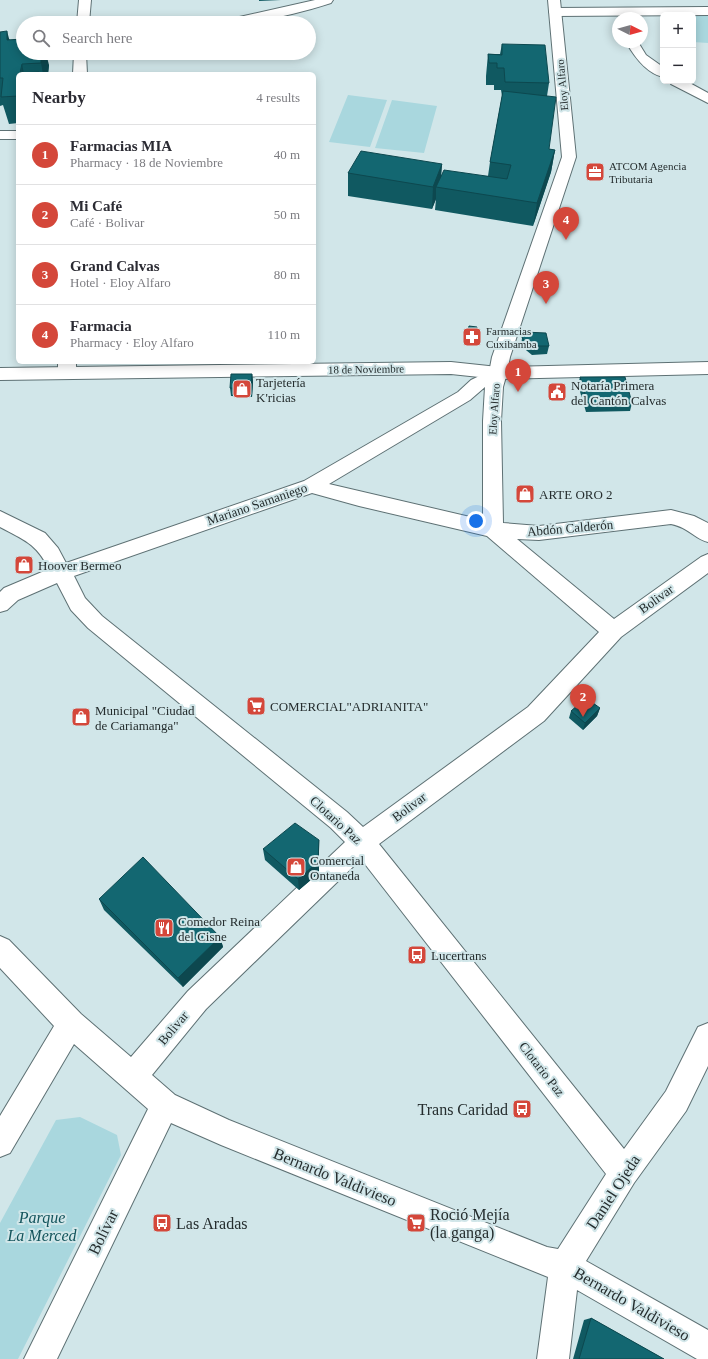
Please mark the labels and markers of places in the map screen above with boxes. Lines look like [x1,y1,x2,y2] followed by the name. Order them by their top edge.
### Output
[609,160,686,185] place label: ATCOM Agencia Tributaria
[584,161,606,183] office icon: ATCOM Agencia Tributaria
[553,207,579,240] pin: 4
[533,271,559,304] pin: 3
[486,325,537,350] place label: Farmacias Cuxibamba
[461,326,483,348] pharmacy icon: Farmacias Cuxibamba
[505,359,531,392] pin: 1
[256,375,306,405] place label: Tarjetería K'ricias
[231,378,253,400] shop icon: Tarjetería K'ricias
[571,378,666,408] place label: Notaría Primera del Cantón Calvas
[546,381,568,403] public building icon: Notaría Primera del Cantón Calvas
[514,483,536,505] shop icon: ARTE ORO 2
[539,487,613,502] place label: ARTE ORO 2
[13,554,35,576] shop icon: Hoover Bermeo
[38,558,121,573] place label: Hoover Bermeo
[570,684,596,717] pin: 2
[245,695,267,717] supermarket icon: COMERCIAL"ADRIANITA"
[270,699,428,714] place label: COMERCIAL"ADRIANITA"
[95,703,195,733] place label: Municipal "Ciudad de Cariamanga"
[70,706,92,728] shop icon: Municipal "Ciudad de Cariamanga"
[310,853,365,883] place label: Comercial Ontaneda
[285,856,307,878] shop icon: Comercial Ontaneda
[178,914,260,944] place label: Comedor Reina del Cisne
[153,917,175,939] restaurant icon: Comedor Reina del Cisne
[406,944,428,966] bus stop icon: Lucertrans
[431,948,487,963] place label: Lucertrans
[511,1098,533,1120] bus stop icon: Trans Caridad
[417,1101,508,1118] place label: Trans Caridad
[430,1206,510,1242] place label: Roció Mejía (la ganga)
[151,1212,173,1234] bus stop icon: Las Aradas
[405,1212,427,1234] supermarket icon: Roció Mejía (la ganga)
[176,1215,248,1232] place label: Las Aradas

